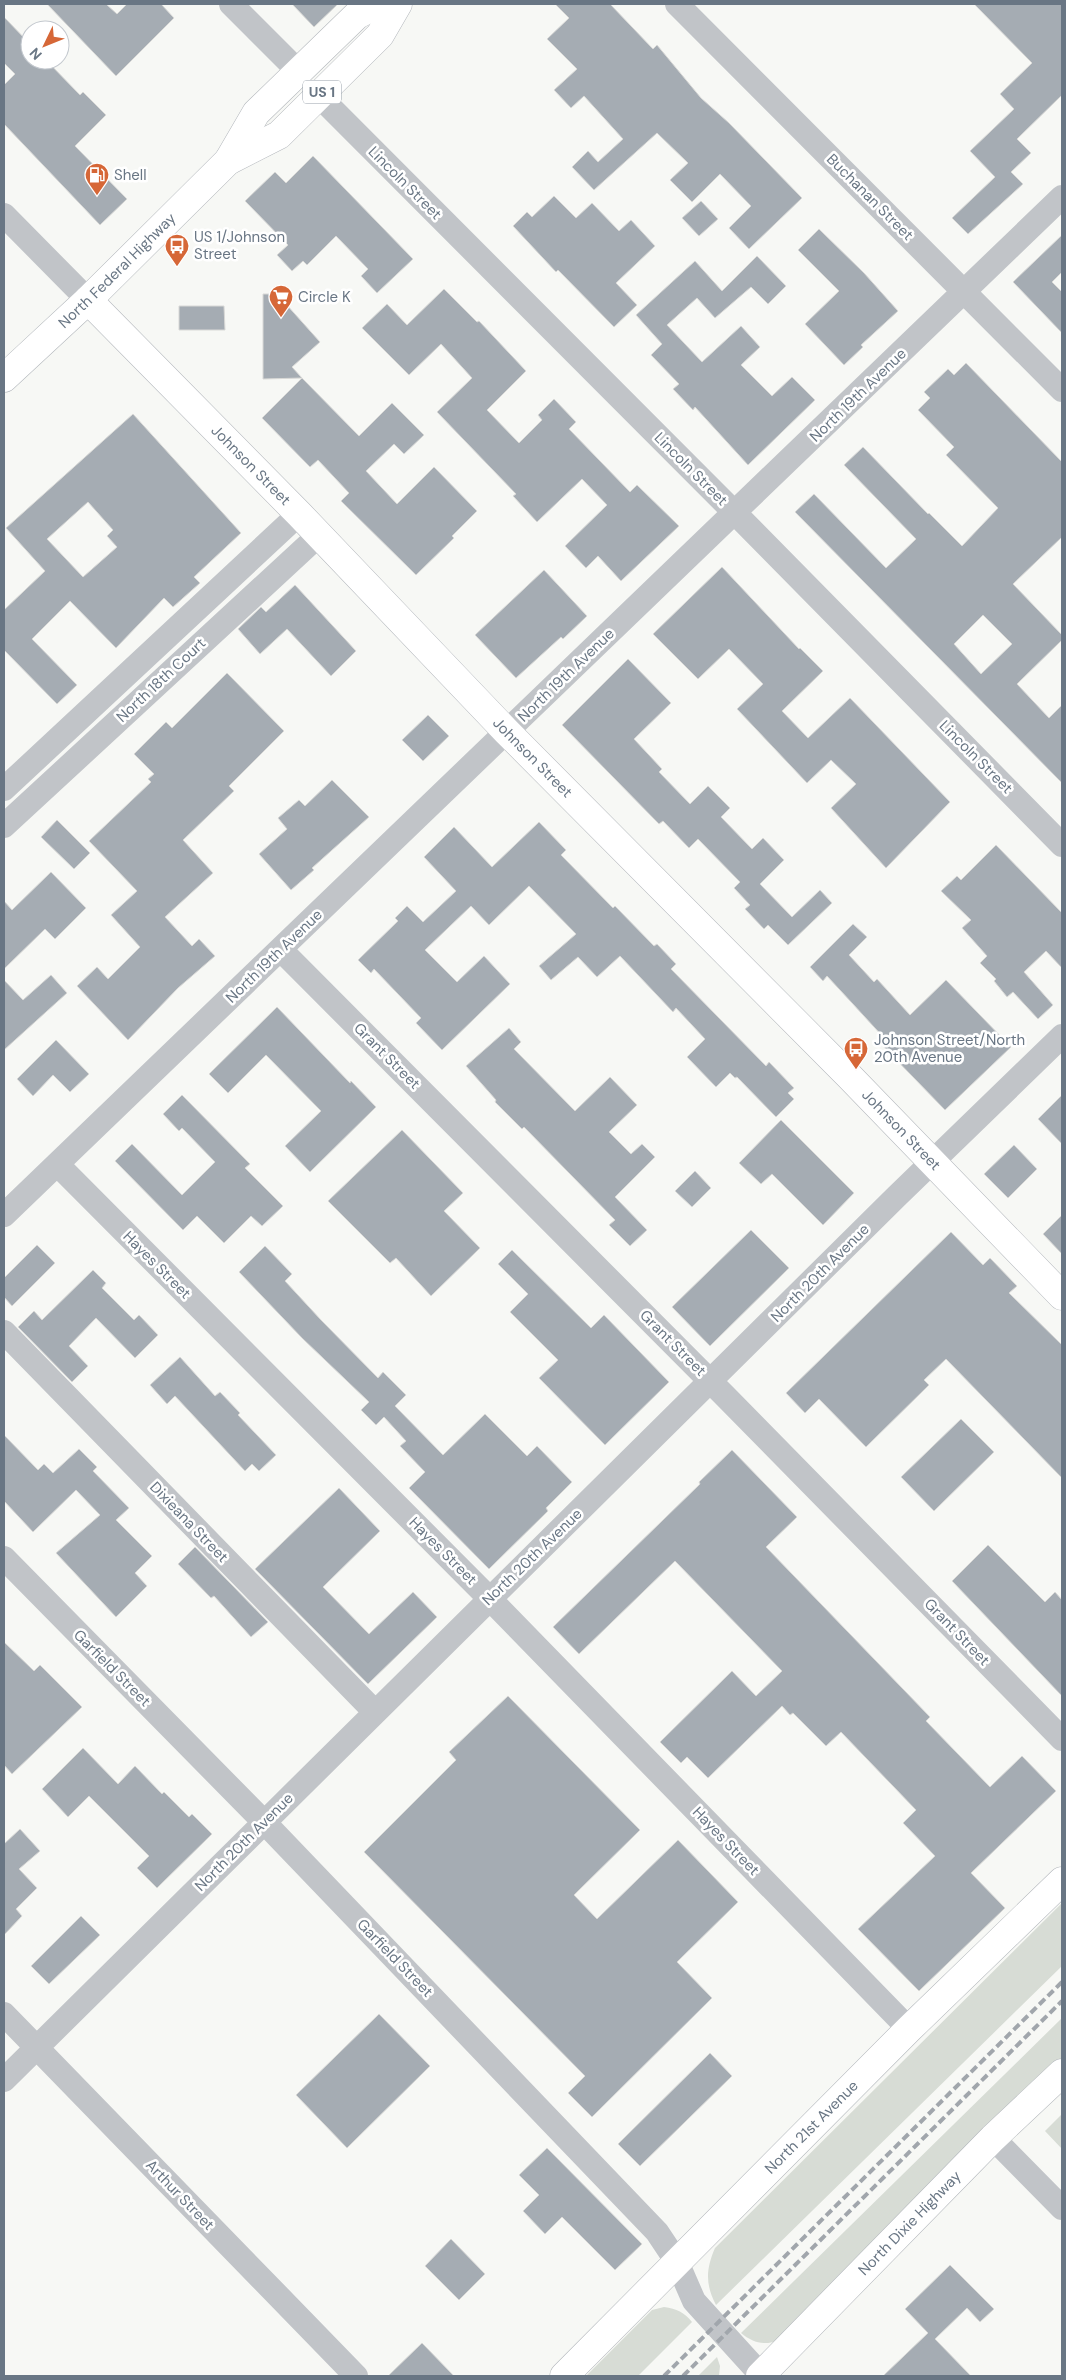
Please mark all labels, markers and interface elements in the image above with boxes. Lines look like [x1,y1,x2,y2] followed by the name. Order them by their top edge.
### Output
[20,20,70,70] north arrow
[25,44,46,64] text: N
[303,80,341,104] road number: US 1
[364,142,446,224] street label: Lincoln Street
[822,149,918,245] street label: Buchanan Street
[84,162,110,196] fuel station icon: Shell
[114,165,147,185] place label: Shell
[54,208,181,333] street label: North Federal Highway
[194,227,285,264] place label: US 1/Johnson Street
[164,233,190,267] bus stop icon: US 1/Johnson Street
[268,284,294,318] supermarket icon: Circle K
[298,287,351,307] place label: Circle K
[805,344,911,446] street label: North 19th Avenue
[207,421,295,510] street label: Johnson Street
[650,428,732,510] street label: Lincoln Street
[513,624,619,726] street label: North 19th Avenue
[112,633,210,727] street label: North 18th Court
[488,713,577,802] street label: Johnson Street
[935,716,1017,798] street label: Lincoln Street
[221,905,327,1007] street label: North 19th Avenue
[349,1018,425,1094] street label: Grant Street
[874,1030,1025,1067] place label: Johnson Street/North 20th Avenue
[843,1036,869,1070] bus stop icon: Johnson Street/North 20th Avenue
[857,1085,945,1175] street label: Johnson Street
[766,1219,874,1327] street label: North 20th Avenue
[119,1227,195,1303] street label: Hayes Street
[635,1305,711,1381] street label: Grant Street
[145,1477,233,1567] street label: Dixieana Street
[478,1504,586,1610] street label: North 20th Avenue
[405,1513,481,1589] street label: Hayes Street
[920,1594,994,1670] street label: Grant Street
[69,1625,155,1711] street label: Garfield Street
[190,1788,298,1896] street label: North 20th Avenue
[688,1802,764,1880] street label: Hayes Street
[353,1915,437,2001] street label: Garfield Street
[760,2076,863,2178] street label: North 21st Avenue
[141,2155,219,2235] street label: Arthur Street
[854,2166,966,2280] street label: North Dixie Highway

